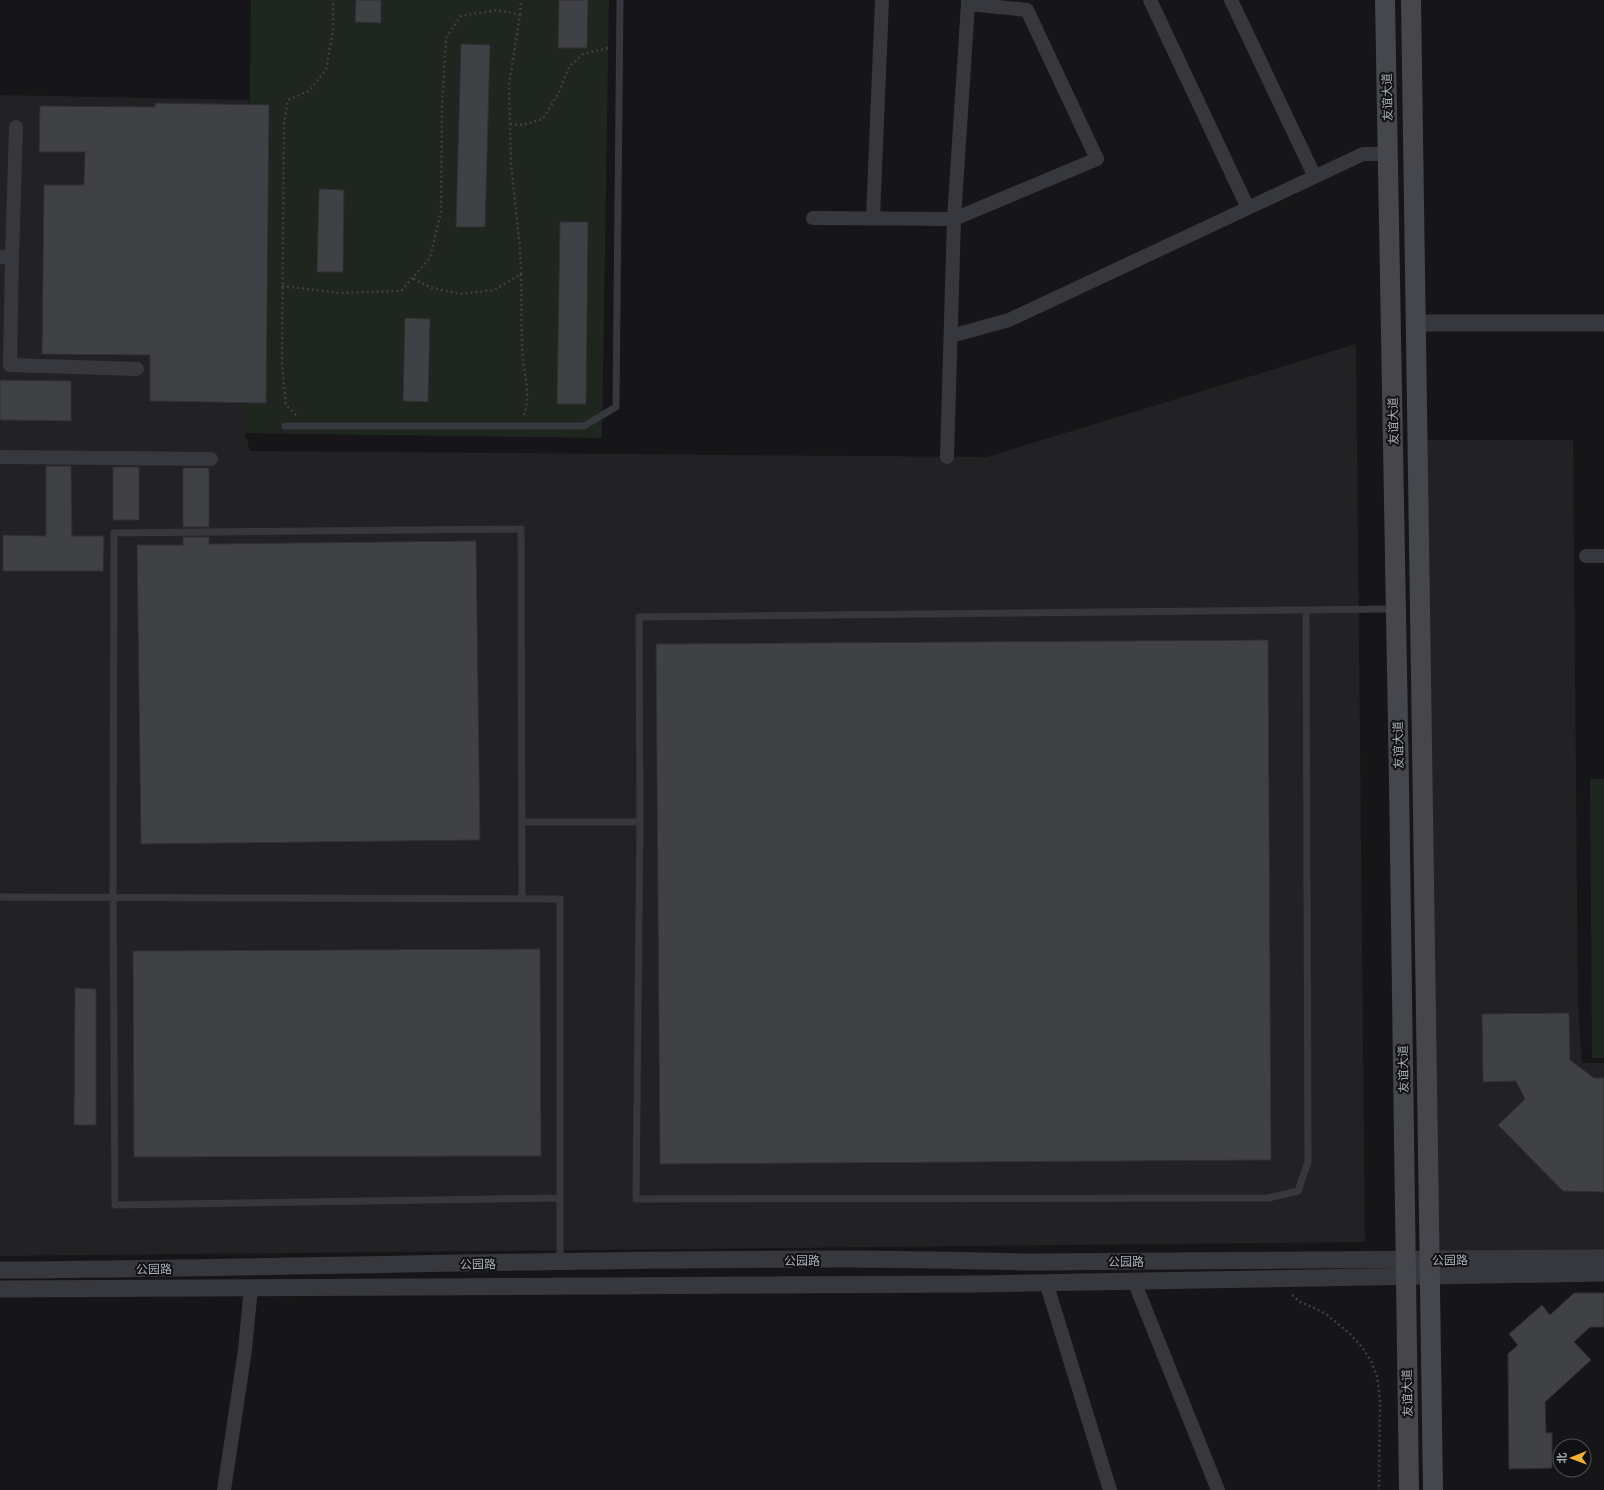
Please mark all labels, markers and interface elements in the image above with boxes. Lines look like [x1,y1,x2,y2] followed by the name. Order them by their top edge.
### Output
[1379,73,1395,121] street label: 友谊大道
[1385,397,1401,445] street label: 友谊大道
[1390,721,1406,769] street label: 友谊大道
[1395,1045,1411,1093] street label: 友谊大道
[1432,1252,1468,1268] street label: 公园路
[784,1253,820,1268] street label: 公园路
[1108,1254,1144,1269] street label: 公园路
[460,1256,496,1272] street label: 公园路
[136,1261,172,1277] street label: 公园路
[1399,1369,1415,1417] street label: 友谊大道
[1552,1438,1592,1478] north arrow
[1555,1453,1569,1464] text: 北

